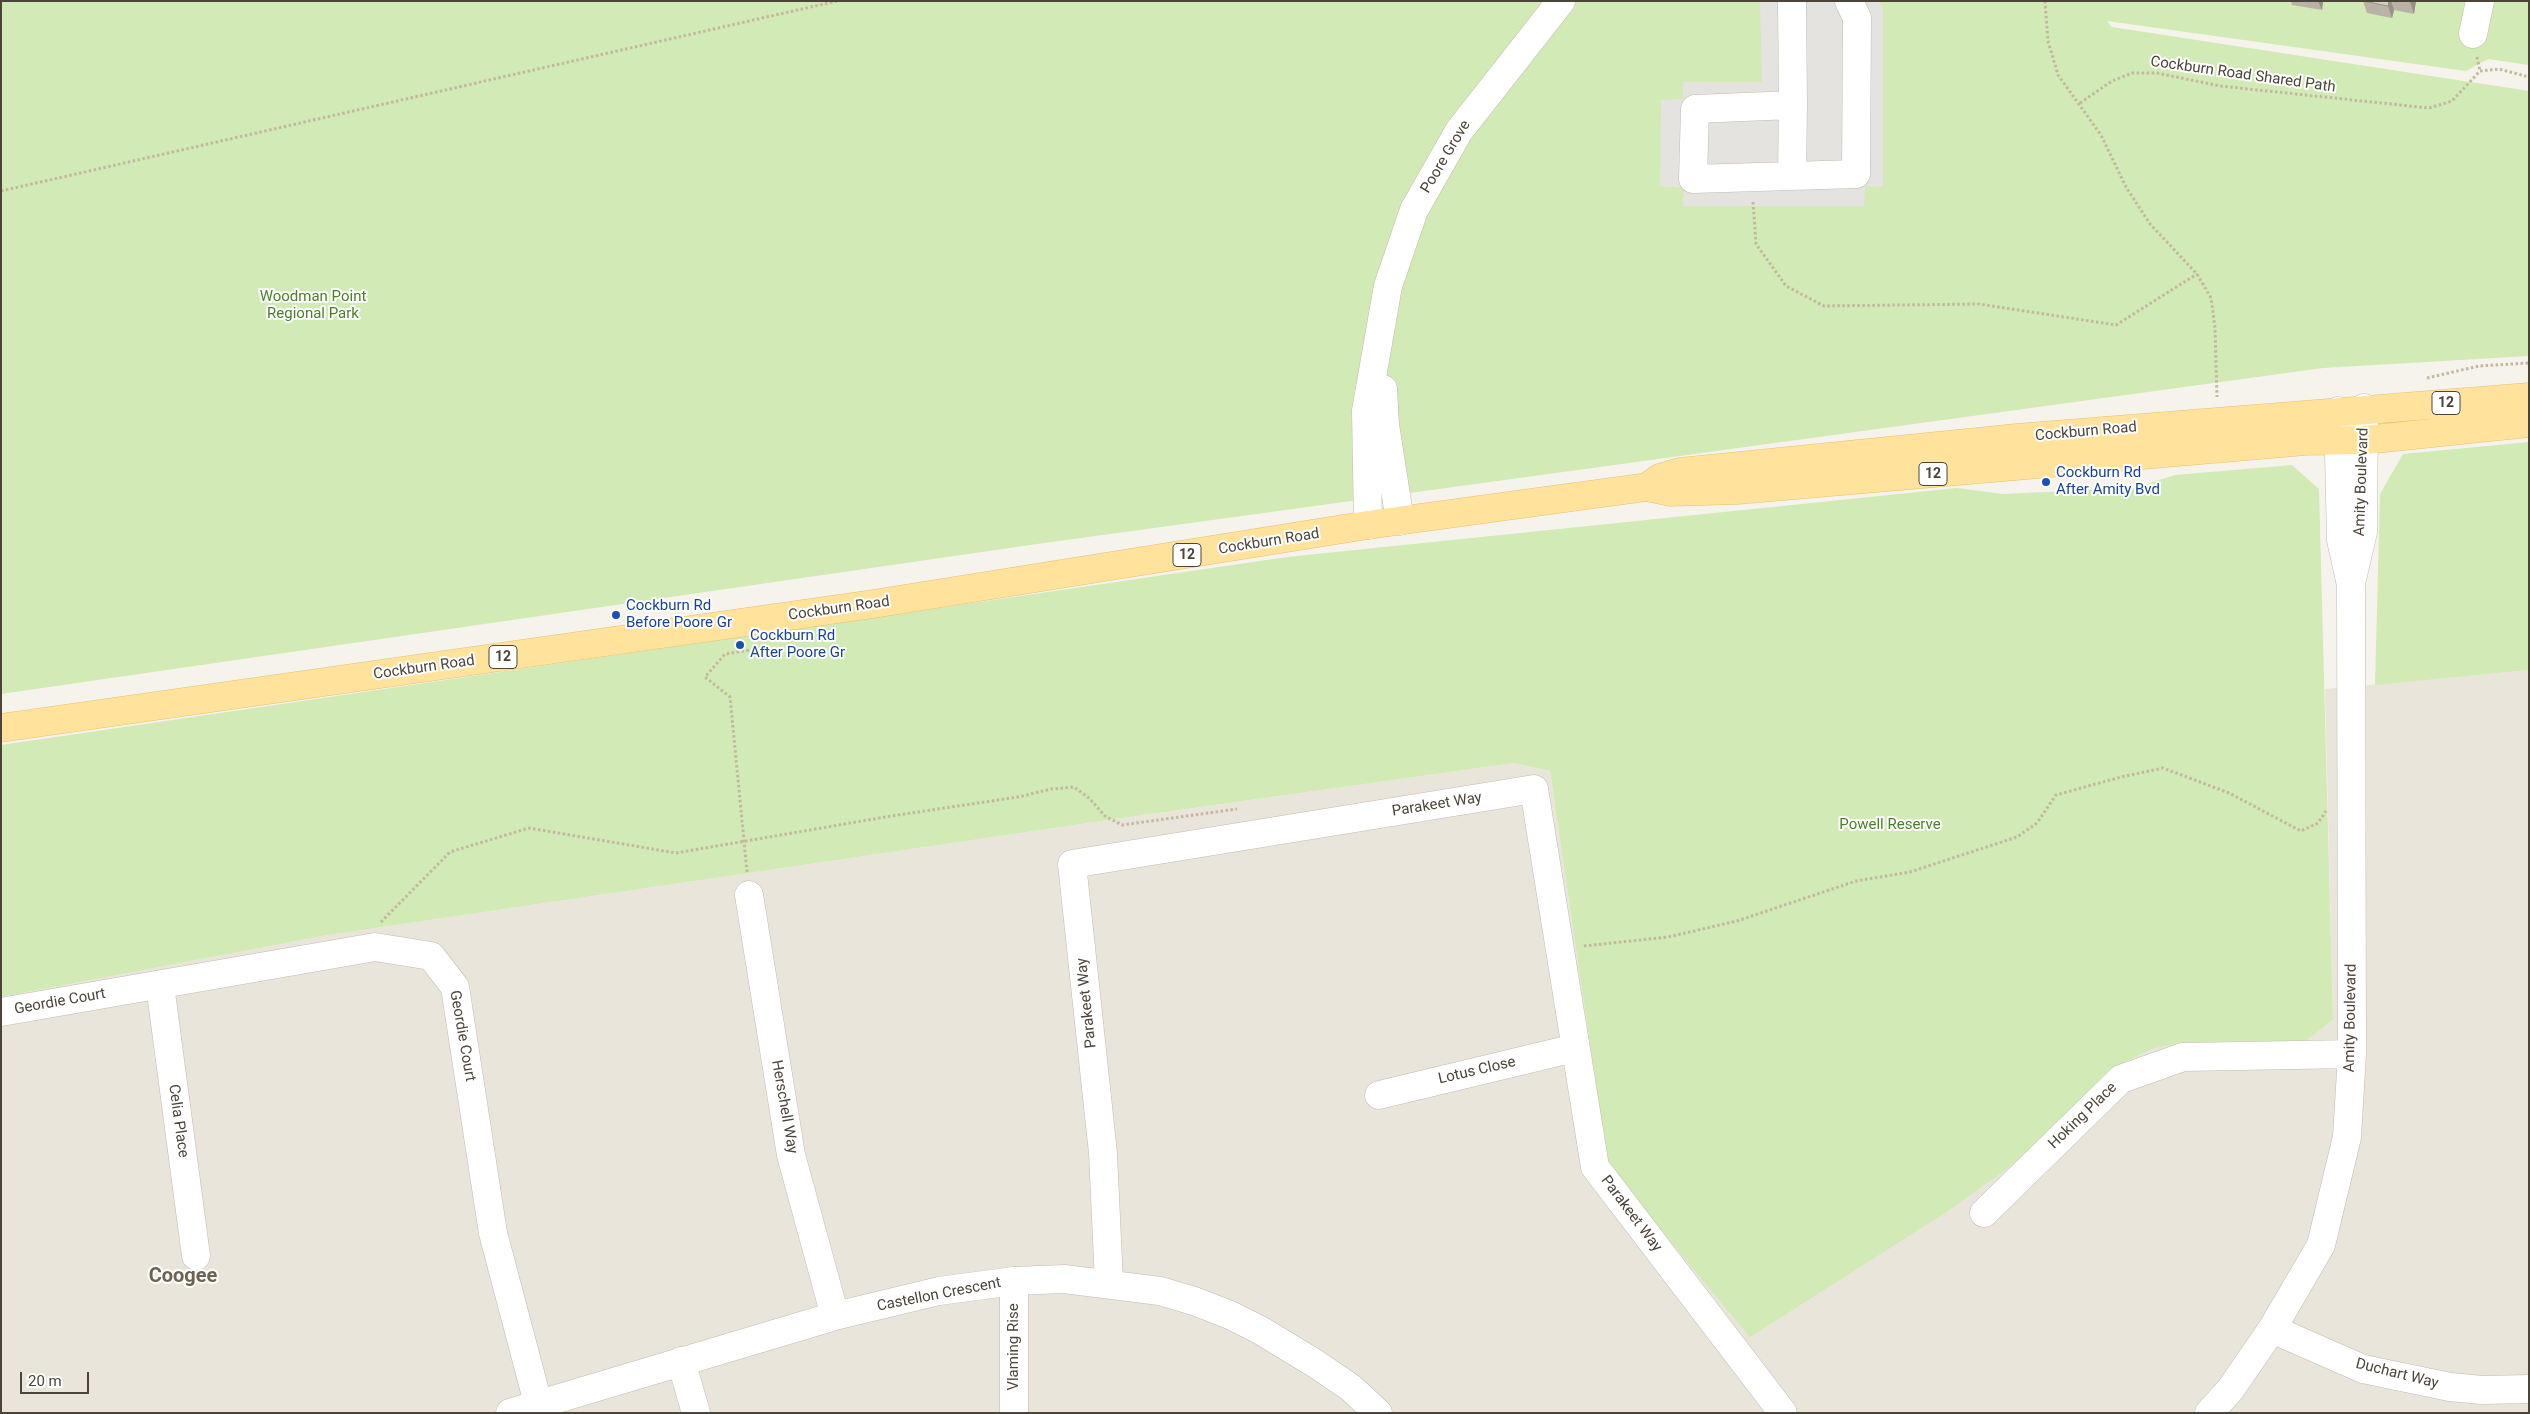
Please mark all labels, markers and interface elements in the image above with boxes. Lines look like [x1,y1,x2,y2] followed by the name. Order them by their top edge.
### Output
[2149,53,2337,97] street label: Cockburn Road Shared Path
[1417,117,1475,197] street label: Poore Grove
[260,288,366,323] park label: Woodman Point Regional Park
[2432,392,2460,414] road number: 12
[2034,419,2138,445] street label: Cockburn Road
[2351,427,2373,537] street label: Amity Boulevard
[1919,462,1947,486] road number: 12
[2056,464,2160,499] place label: Cockburn Rd After Amity Bvd
[2040,476,2052,488] marker: Cockburn Rd After Amity Bvd
[1217,525,1321,559] street label: Cockburn Road
[1173,544,1201,566] road number: 12
[787,593,891,625] street label: Cockburn Road
[626,597,732,632] place label: Cockburn Rd Before Poore Gr
[610,609,622,621] marker: Cockburn Rd Before Poore Gr
[750,627,845,662] place label: Cockburn Rd After Poore Gr
[734,639,746,651] marker: Cockburn Rd After Poore Gr
[489,646,517,669] road number: 12
[372,652,476,684] street label: Cockburn Road
[1391,789,1483,821] street label: Parakeet Way
[1839,816,1941,834] park label: Powell Reserve
[1073,957,1101,1049] street label: Parakeet Way
[2341,963,2361,1073] street label: Amity Boulevard
[13,985,107,1019] street label: Geordie Court
[445,989,479,1083] street label: Geordie Court
[1437,1053,1517,1089] street label: Lotus Close
[767,1059,801,1155] street label: Herschell Way
[2045,1079,2121,1153] street label: Hoking Place
[164,1083,192,1159] street label: Celia Place
[1597,1172,1665,1256] street label: Parakeet Way
[149,1265,217,1289] district label: Coogee
[876,1274,1002,1316] street label: Castellon Crescent
[1005,1303,1023,1391] street label: Vlaming Rise
[2354,1355,2440,1393] street label: Duchart Way
[22,1362,91,1394] scale bar
[28,1372,62,1390] text: 20 m

